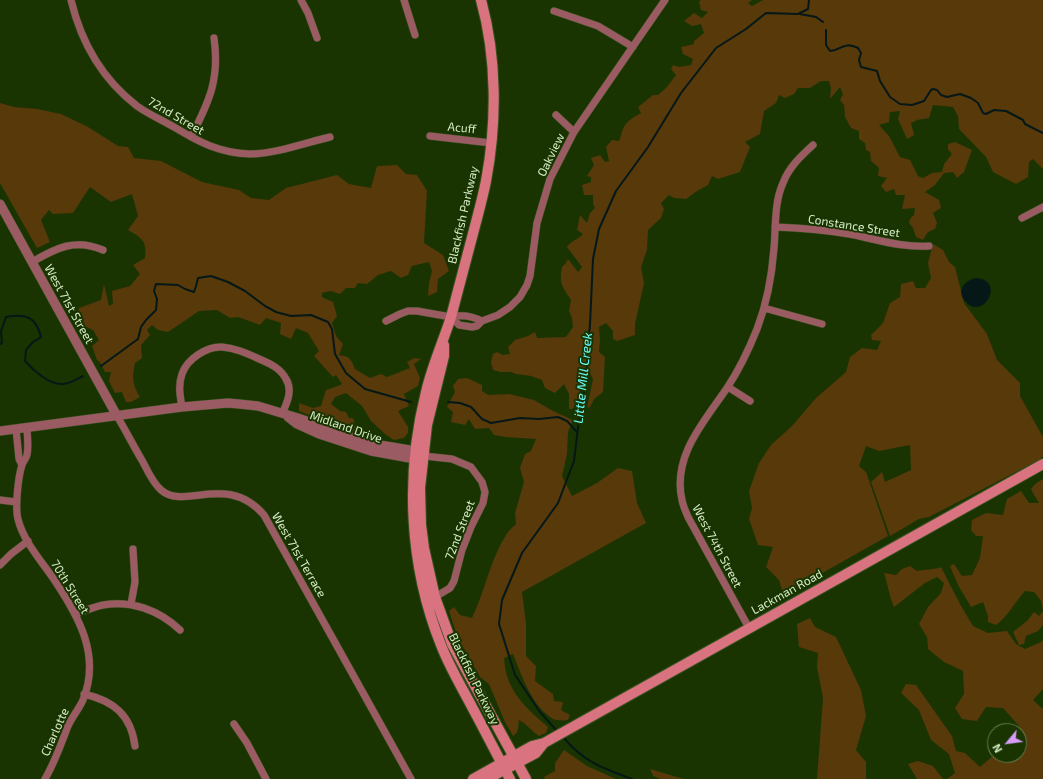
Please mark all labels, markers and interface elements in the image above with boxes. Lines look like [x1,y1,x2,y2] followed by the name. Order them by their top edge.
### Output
[145,94,207,138] street label: 72nd Street
[447,119,477,137] street label: Acuff
[534,131,568,179] street label: Oakview
[445,165,481,265] street label: Blackfish Parkway
[807,212,901,240] street label: Constance Street
[41,262,97,346] street label: West 71st Street
[570,332,596,424] water label: Little Mill Creek
[308,408,384,446] street label: Midland Drive
[442,498,478,562] street label: 72nd Street
[689,502,745,590] street label: West 74th Street
[269,510,329,600] street label: West 71st Terrace
[48,557,92,617] street label: 70th Street
[749,567,825,617] street label: Lackman Road
[446,631,502,727] street label: Blackfish Parkway
[38,706,72,758] street label: Charlotte
[987,723,1027,763] north arrow
[989,742,1005,755] text: N

